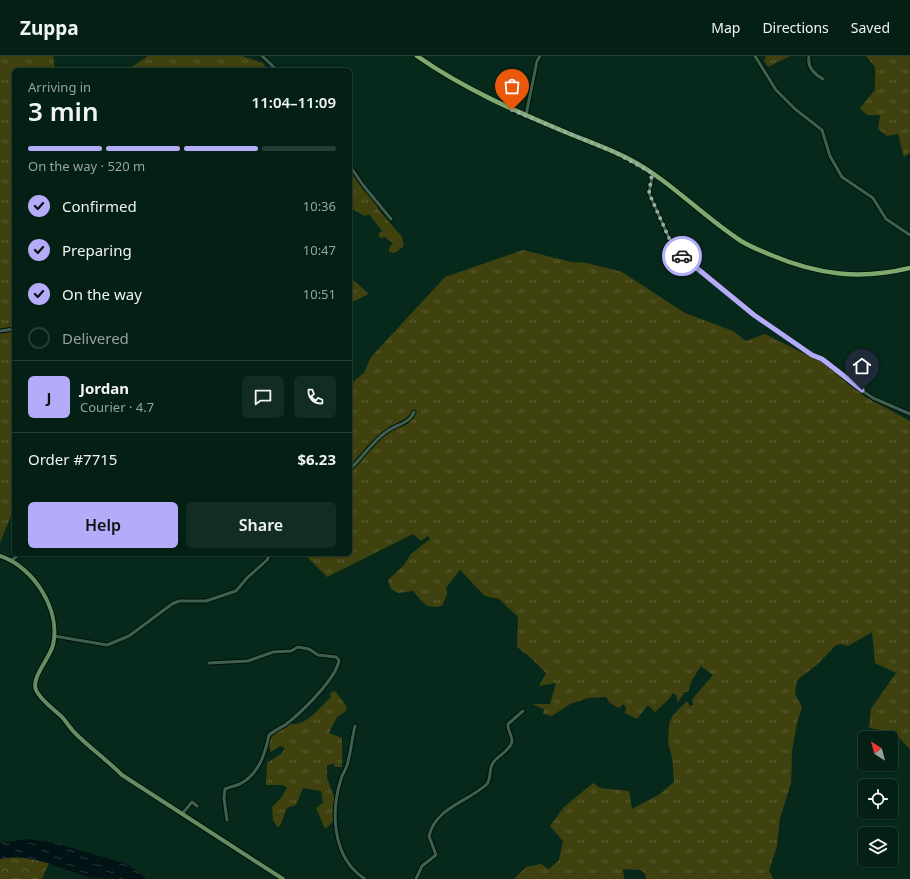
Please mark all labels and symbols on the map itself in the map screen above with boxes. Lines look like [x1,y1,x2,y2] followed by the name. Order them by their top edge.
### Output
[495,69,529,110] pin
[662,236,702,276] courier
[845,349,879,390] pin
[858,731,898,771] north arrow

